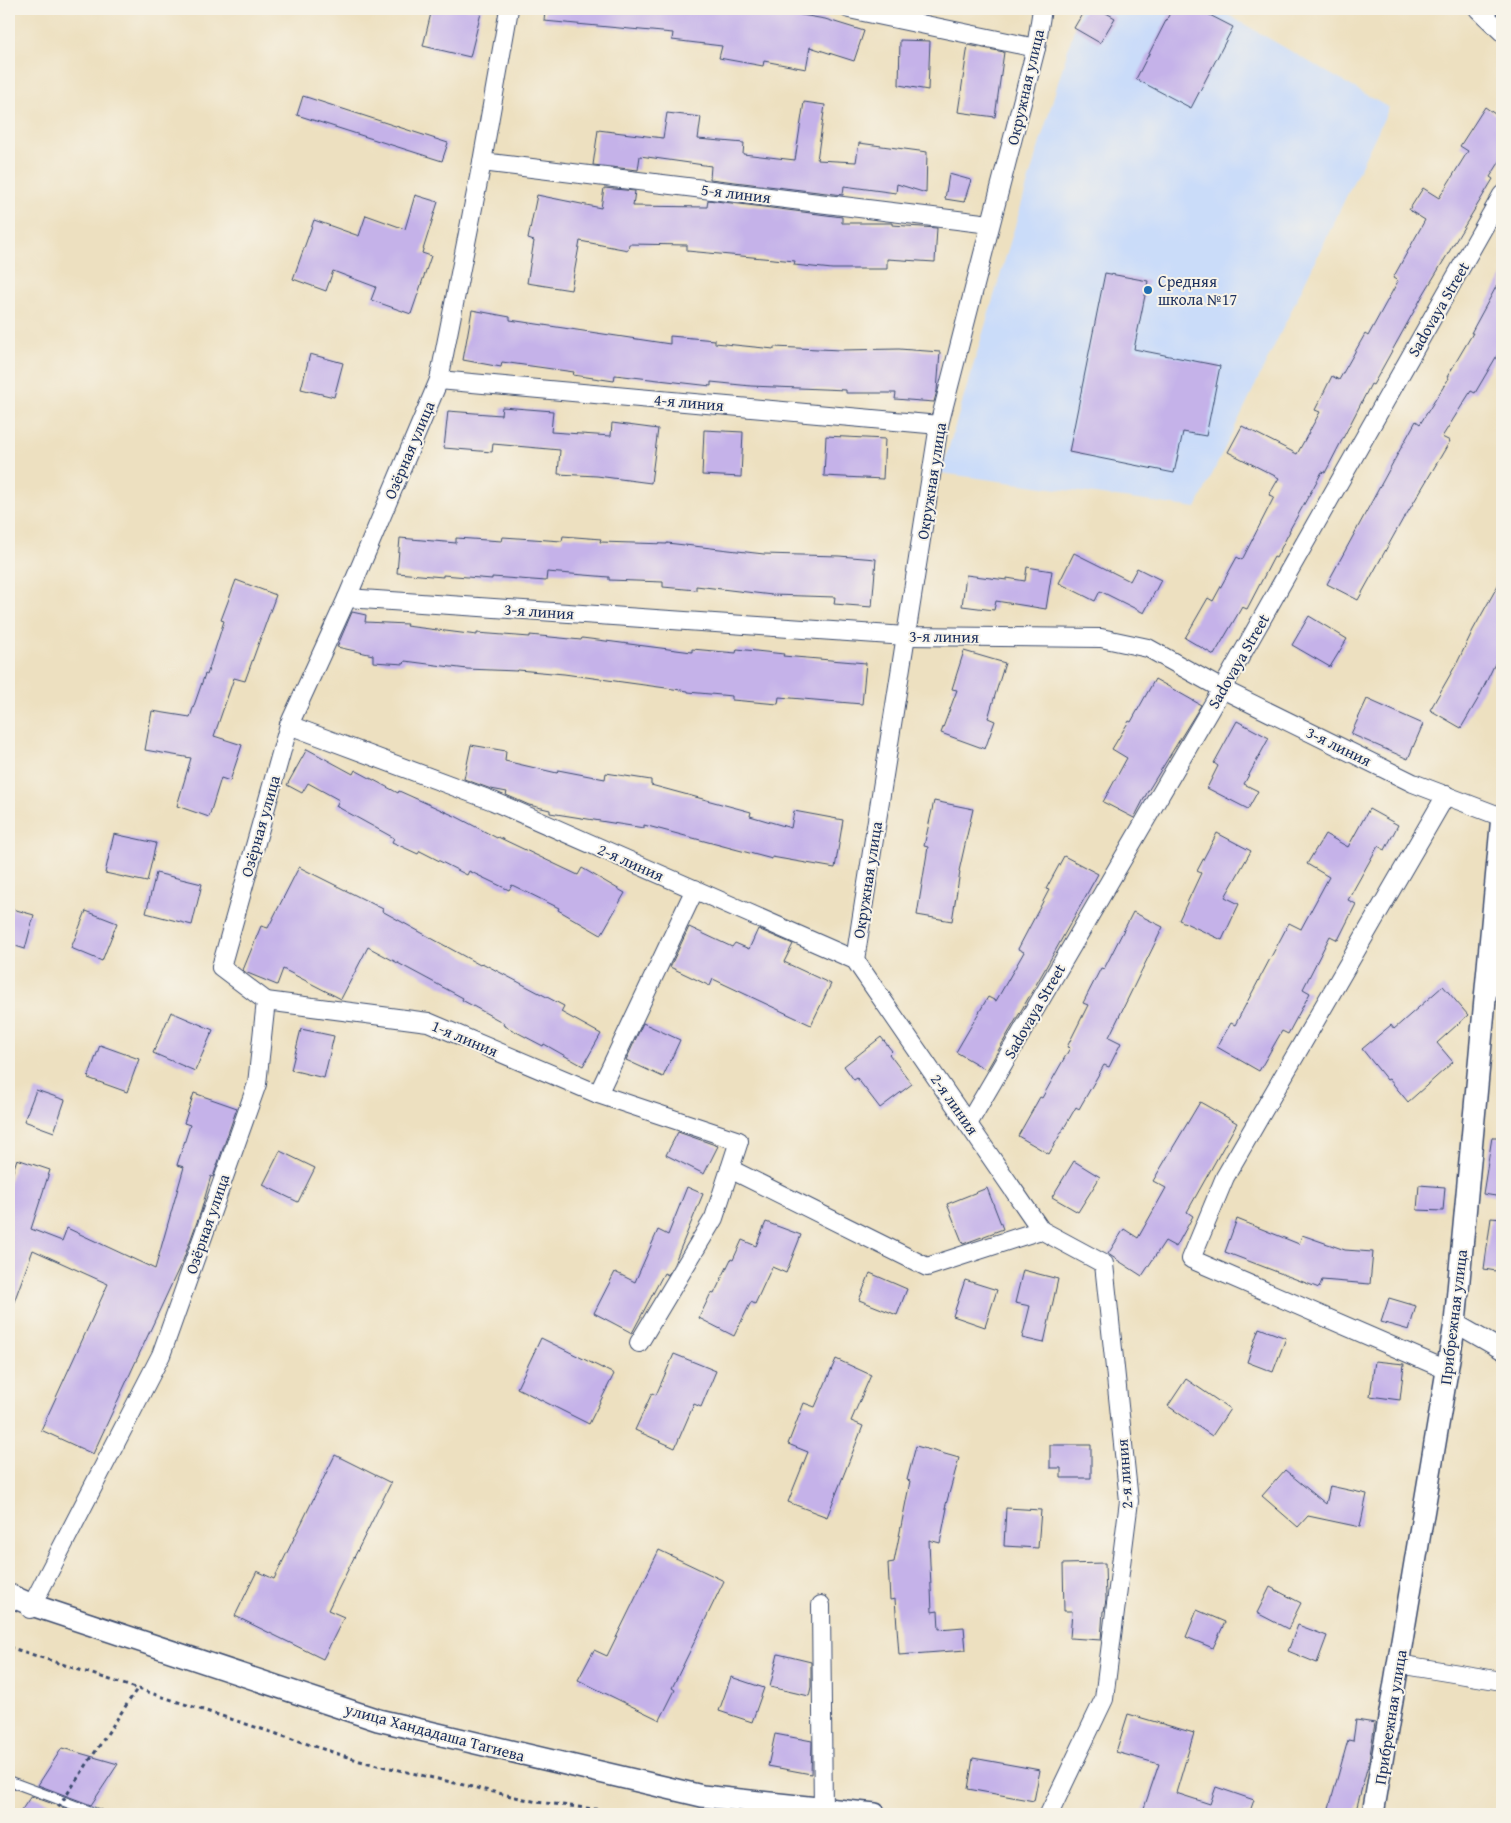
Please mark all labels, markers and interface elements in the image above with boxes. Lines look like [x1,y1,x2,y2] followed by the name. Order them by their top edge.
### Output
[1000,26,1050,147] street label: Окружная улица
[700,177,772,209] street label: 5-я линия
[1401,257,1475,361] street label: Sadovaya Street
[1158,269,1237,311] place label: Средняя школа №17
[1142,284,1154,296] marker: Средняя школа №17
[653,387,725,417] street label: 4-я линия
[378,397,441,503] street label: Озёрная улица
[910,420,952,541] street label: Окружная улица
[503,597,575,625] street label: 3-я линия
[1201,609,1275,713] street label: Sadovaya Street
[909,623,979,649] street label: 3-я линия
[1302,720,1376,772] street label: 3-я линия
[234,772,286,880] street label: Озёрная улица
[846,819,888,940] street label: Окружная улица
[594,837,668,887] street label: 2-я линия
[997,959,1071,1063] street label: Sadovaya Street
[428,1013,502,1063] street label: 1-я линия
[925,1068,985,1140] street label: 2-я линия
[179,1170,235,1277] street label: Озёрная улица
[1433,1248,1473,1386] street label: Прибрежная улица
[1110,1438,1138,1510] street label: 2-я линия
[1367,1647,1413,1786] street label: Прибрежная улица
[341,1696,528,1768] street label: улица Хандадаша Тагиева

